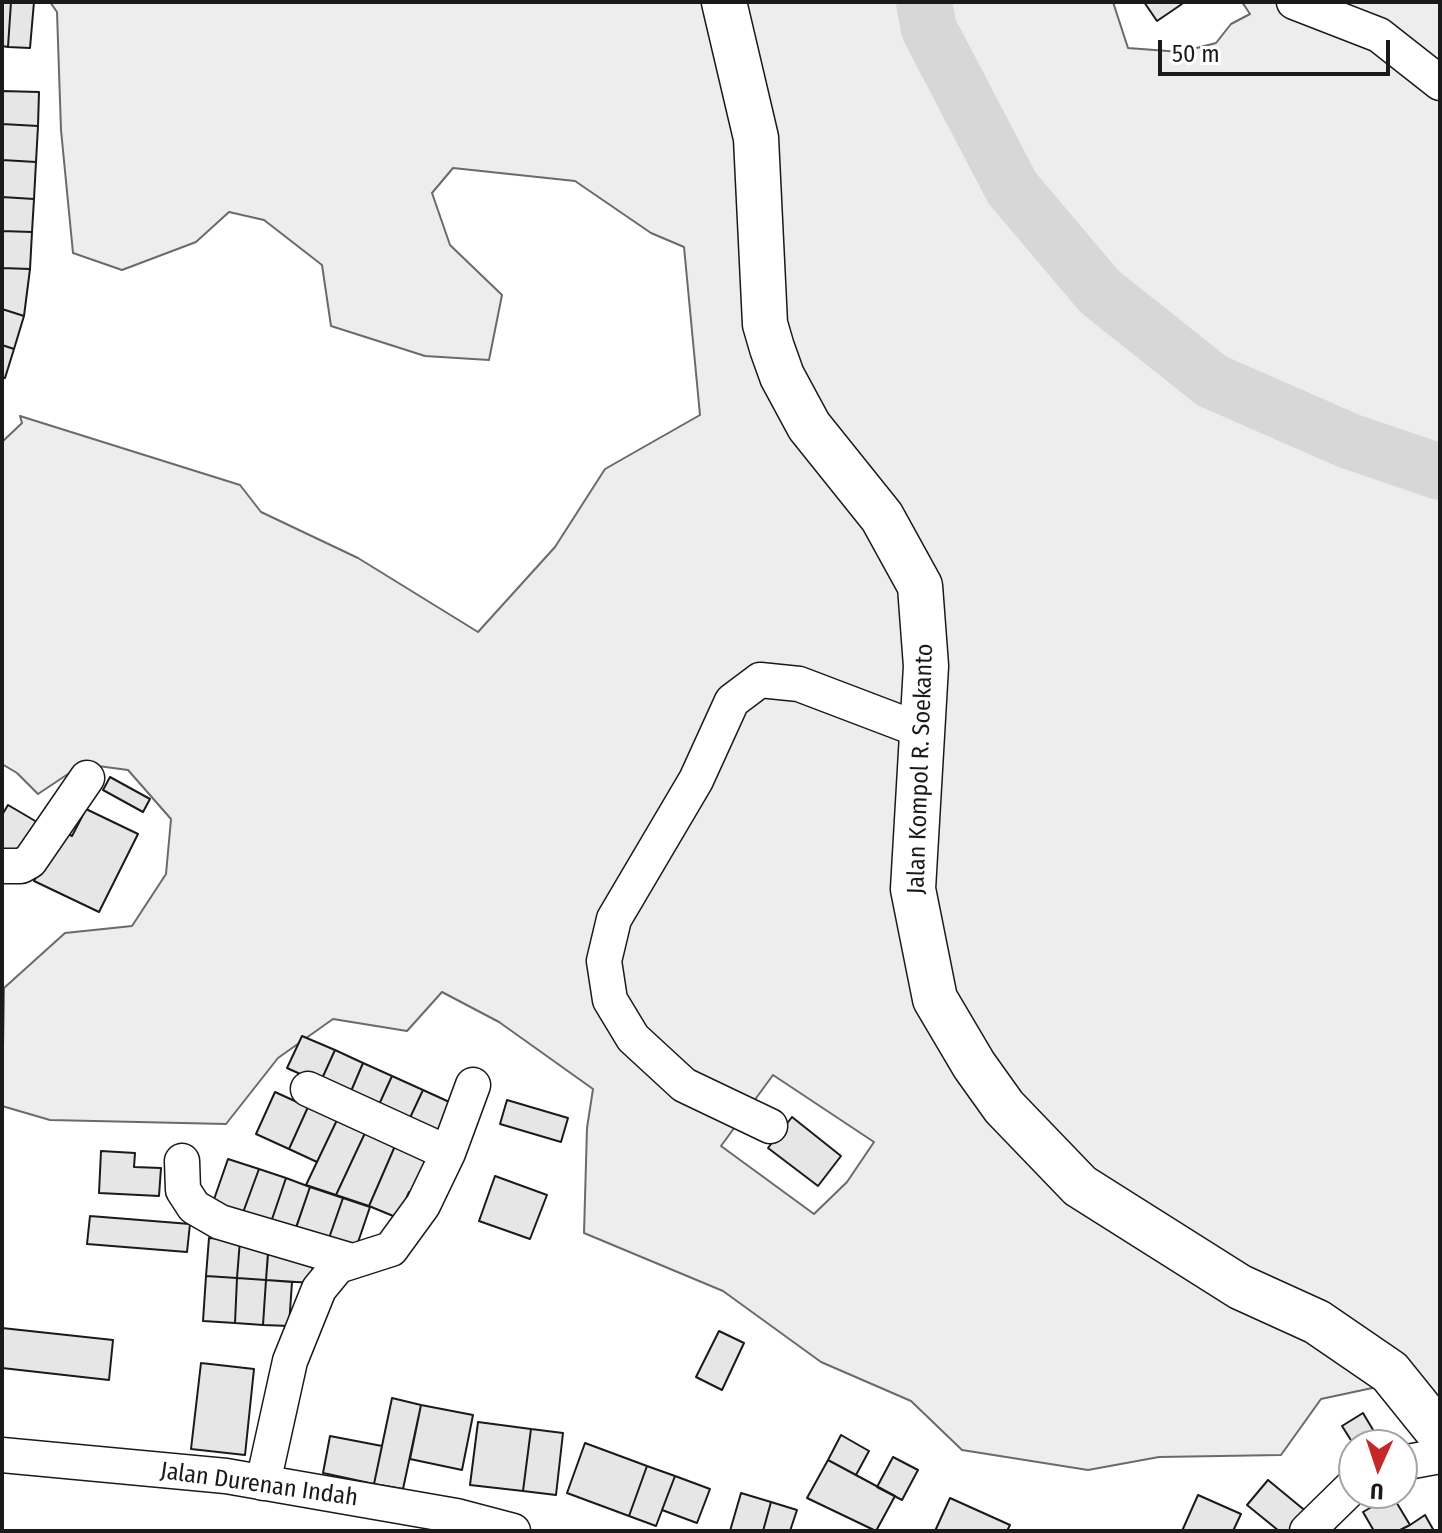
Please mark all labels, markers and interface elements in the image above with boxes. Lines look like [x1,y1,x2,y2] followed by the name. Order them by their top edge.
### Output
[1162,24,1394,74] scale bar
[1172,40,1220,68] text: 50 m
[902,643,940,895] street label: Jalan Kompol R. Soekanto
[1338,1429,1418,1509] north arrow
[158,1457,360,1513] street label: Jalan Durenan Indah
[1370,1478,1384,1505] text: U

